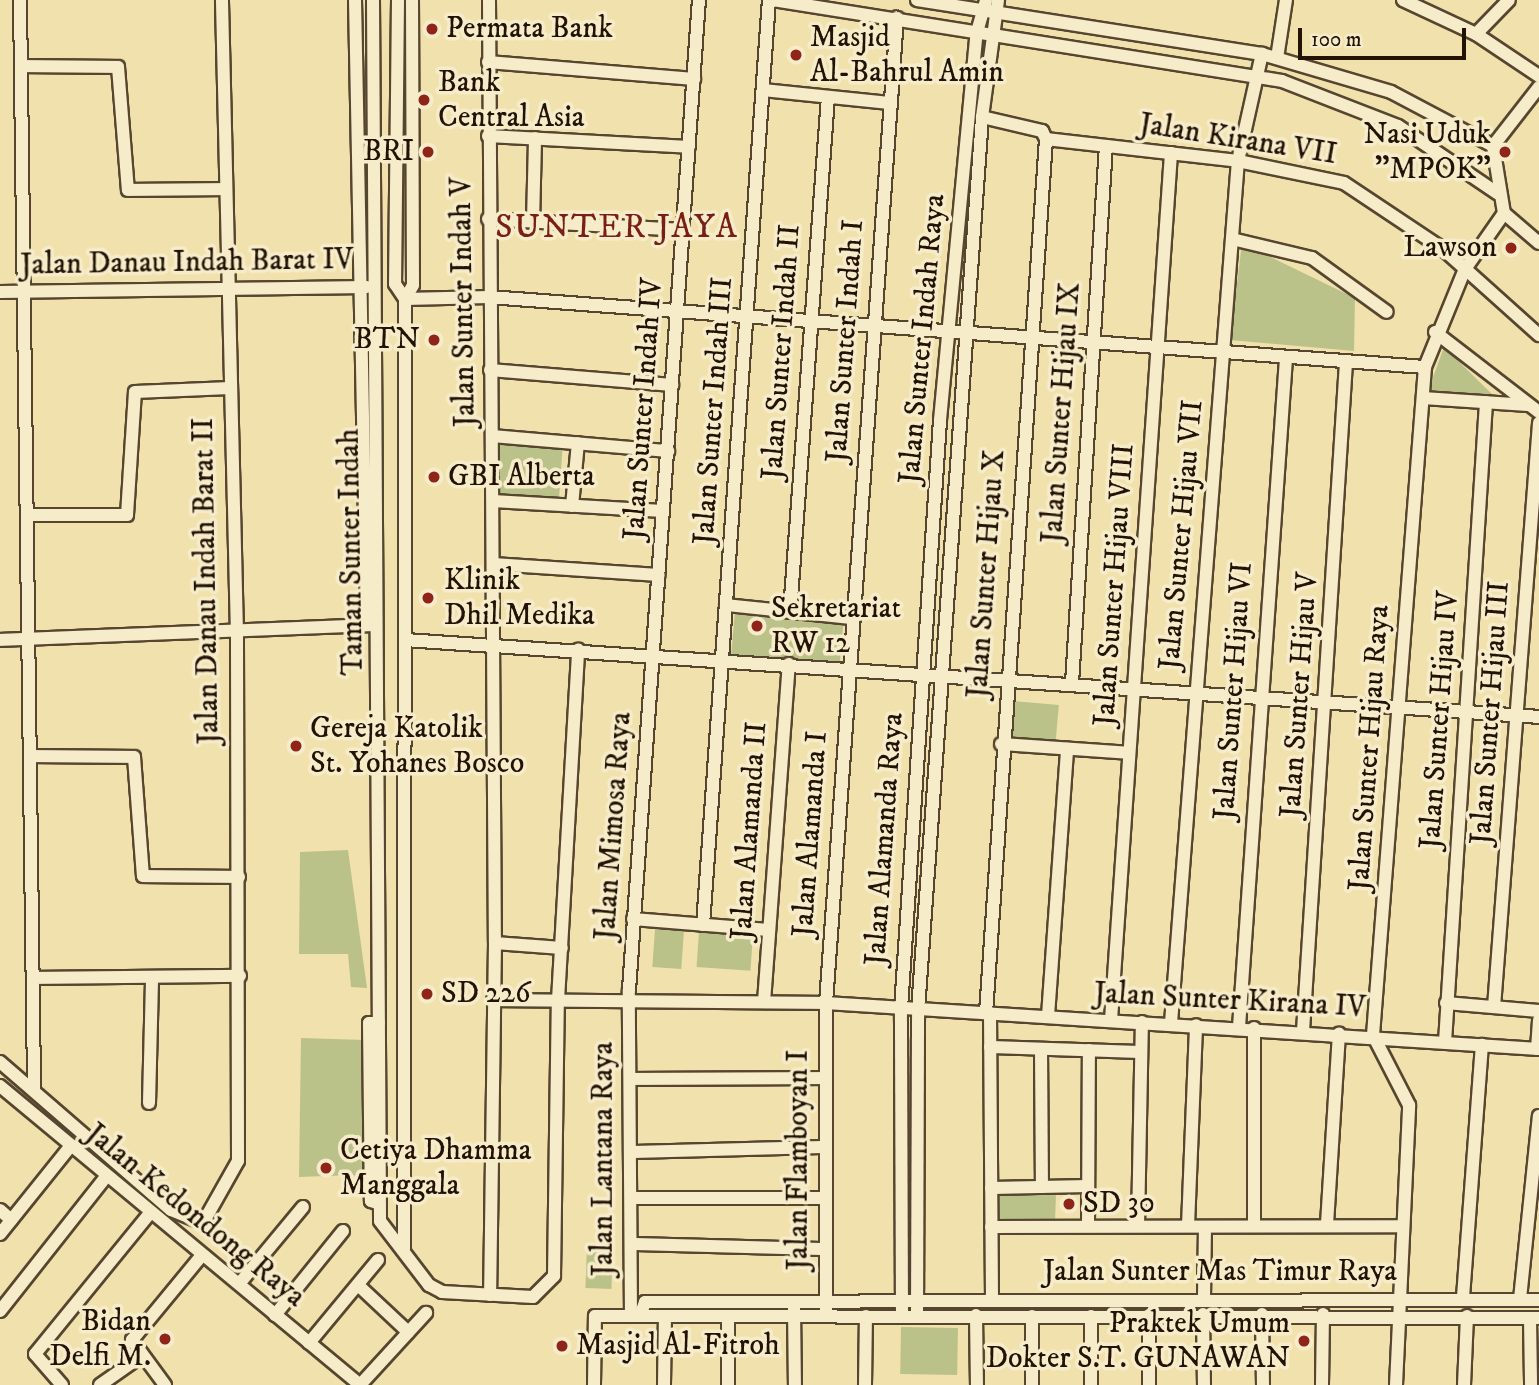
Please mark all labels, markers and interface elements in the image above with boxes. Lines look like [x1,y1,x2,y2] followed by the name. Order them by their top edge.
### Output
[446,11,613,47] place label: Permata Bank
[1301,14,1469,58] scale bar
[810,20,1004,90] place label: Masjid Al-Bahrul Amin
[424,21,440,37] marker: Permata Bank
[1311,27,1362,53] text: 100 m
[788,47,804,63] marker: Masjid Al-Bahrul Amin
[438,65,584,136] place label: Bank Central Asia
[416,92,432,108] marker: Bank Central Asia
[1137,107,1339,173] street label: Jalan Kirana VII
[1363,117,1491,188] place label: Nasi Uduk "MPOK"
[363,134,414,170] place label: BRI
[420,144,436,160] marker: BRI
[1497,144,1513,160] marker: Nasi Uduk "MPOK"
[444,177,484,427] street label: Jalan Sunter Indah V
[892,193,954,485] street label: Jalan Sunter Indah Raya
[497,208,737,248] district label: SUNTER JAYA
[820,218,872,464] street label: Jalan Sunter Indah I
[755,223,809,481] street label: Jalan Sunter Indah II
[1403,230,1497,266] place label: Lawson
[1503,240,1519,256] marker: Lawson
[20,242,354,284] street label: Jalan Danau Indah Barat IV
[687,276,741,546] street label: Jalan Sunter Indah III
[617,277,671,541] street label: Jalan Sunter Indah IV
[1035,281,1089,545] street label: Jalan Sunter Hijau IX
[354,322,420,358] place label: BTN
[426,332,442,348] marker: BTN
[1152,399,1212,671] street label: Jalan Sunter Hijau VII
[186,417,228,745] street label: Jalan Danau Indah Barat II
[332,428,372,676] street label: Taman Sunter Indah
[1087,442,1143,728] street label: Jalan Sunter Hijau VIII
[960,449,1014,699] street label: Jalan Sunter Hijau X
[448,459,595,495] place label: GBI Alberta
[426,469,442,485] marker: GBI Alberta
[1207,561,1261,821] street label: Jalan Sunter Hijau VI
[444,563,595,634] place label: Klinik Dhil Medika
[1273,571,1327,819] street label: Jalan Sunter Hijau V
[1464,580,1518,846] street label: Jalan Sunter Hijau III
[418,588,438,608] marker: Klinik Dhil Medika
[1413,590,1467,850] street label: Jalan Sunter Hijau IV
[771,591,901,662] place label: Sekretariat RW 12
[1342,604,1398,892] street label: Jalan Sunter Hijau Raya
[749,618,765,634] marker: Sekretariat RW 12
[310,711,524,782] place label: Gereja Katolik St. Yohanes Bosco
[588,711,640,941] street label: Jalan Mimosa Raya
[858,711,912,967] street label: Jalan Alamanda Raya
[724,721,776,941] street label: Jalan Alamanda II
[786,730,836,938] street label: Jalan Alamanda I
[288,738,304,754] marker: Gereja Katolik St. Yohanes Bosco
[441,976,531,1012] place label: SD 226
[1093,976,1367,1026] street label: Jalan Sunter Kirana IV
[419,986,435,1002] marker: SD 226
[586,1042,622,1276] street label: Jalan Lantana Raya
[781,1050,817,1270] street label: Jalan Flamboyan I
[78,1116,312,1316] street label: Jalan Kedondong Raya
[340,1133,532,1204] place label: Cetiya Dhamma Manggala
[318,1160,334,1176] marker: Cetiya Dhamma Manggala
[1083,1186,1155,1222] place label: SD 30
[1061,1196,1077,1212] marker: SD 30
[1043,1254,1397,1290] street label: Jalan Sunter Mas Timur Raya
[49,1304,151,1374] place label: Bidan Delfi M.
[986,1306,1290,1376] place label: Praktek Umum Dokter S.T. GUNAWAN
[576,1328,780,1364] place label: Masjid Al-Fitroh
[157,1331,173,1347] marker: Bidan Delfi M.
[1296,1333,1312,1349] marker: Praktek Umum Dokter S.T. GUNAWAN
[554,1338,570,1354] marker: Masjid Al-Fitroh

